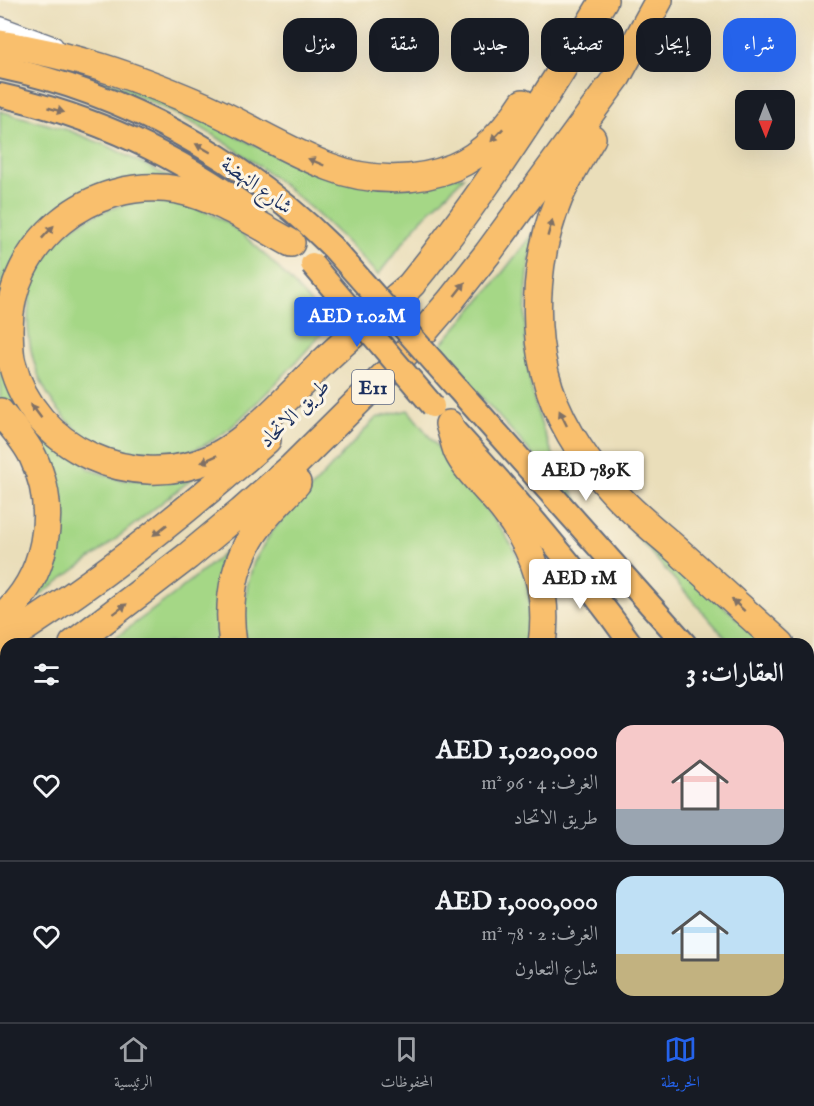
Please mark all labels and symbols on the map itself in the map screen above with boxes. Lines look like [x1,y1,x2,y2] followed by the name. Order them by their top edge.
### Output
[735,90,795,150] north arrow
[48,106,66,115] one-way arrow
[490,128,504,143] one-way arrow
[195,142,211,153] one-way arrow
[213,151,297,224] street label: شارع النهضة
[307,157,325,166] one-way arrow
[546,219,555,237] one-way arrow
[41,225,54,240] one-way arrow
[453,281,466,297] one-way arrow
[288,297,426,348] pin: AED 1.02M
[352,370,394,404] road number: E11
[254,374,336,455] street label: طريق الاتحاد
[30,403,42,418] one-way arrow
[558,409,567,426] one-way arrow
[524,451,648,502] pin: AED 789K
[200,454,218,464] one-way arrow
[152,523,168,536] one-way arrow
[531,559,629,610] pin: AED 1M
[730,598,745,612] one-way arrow
[112,603,127,615] one-way arrow

